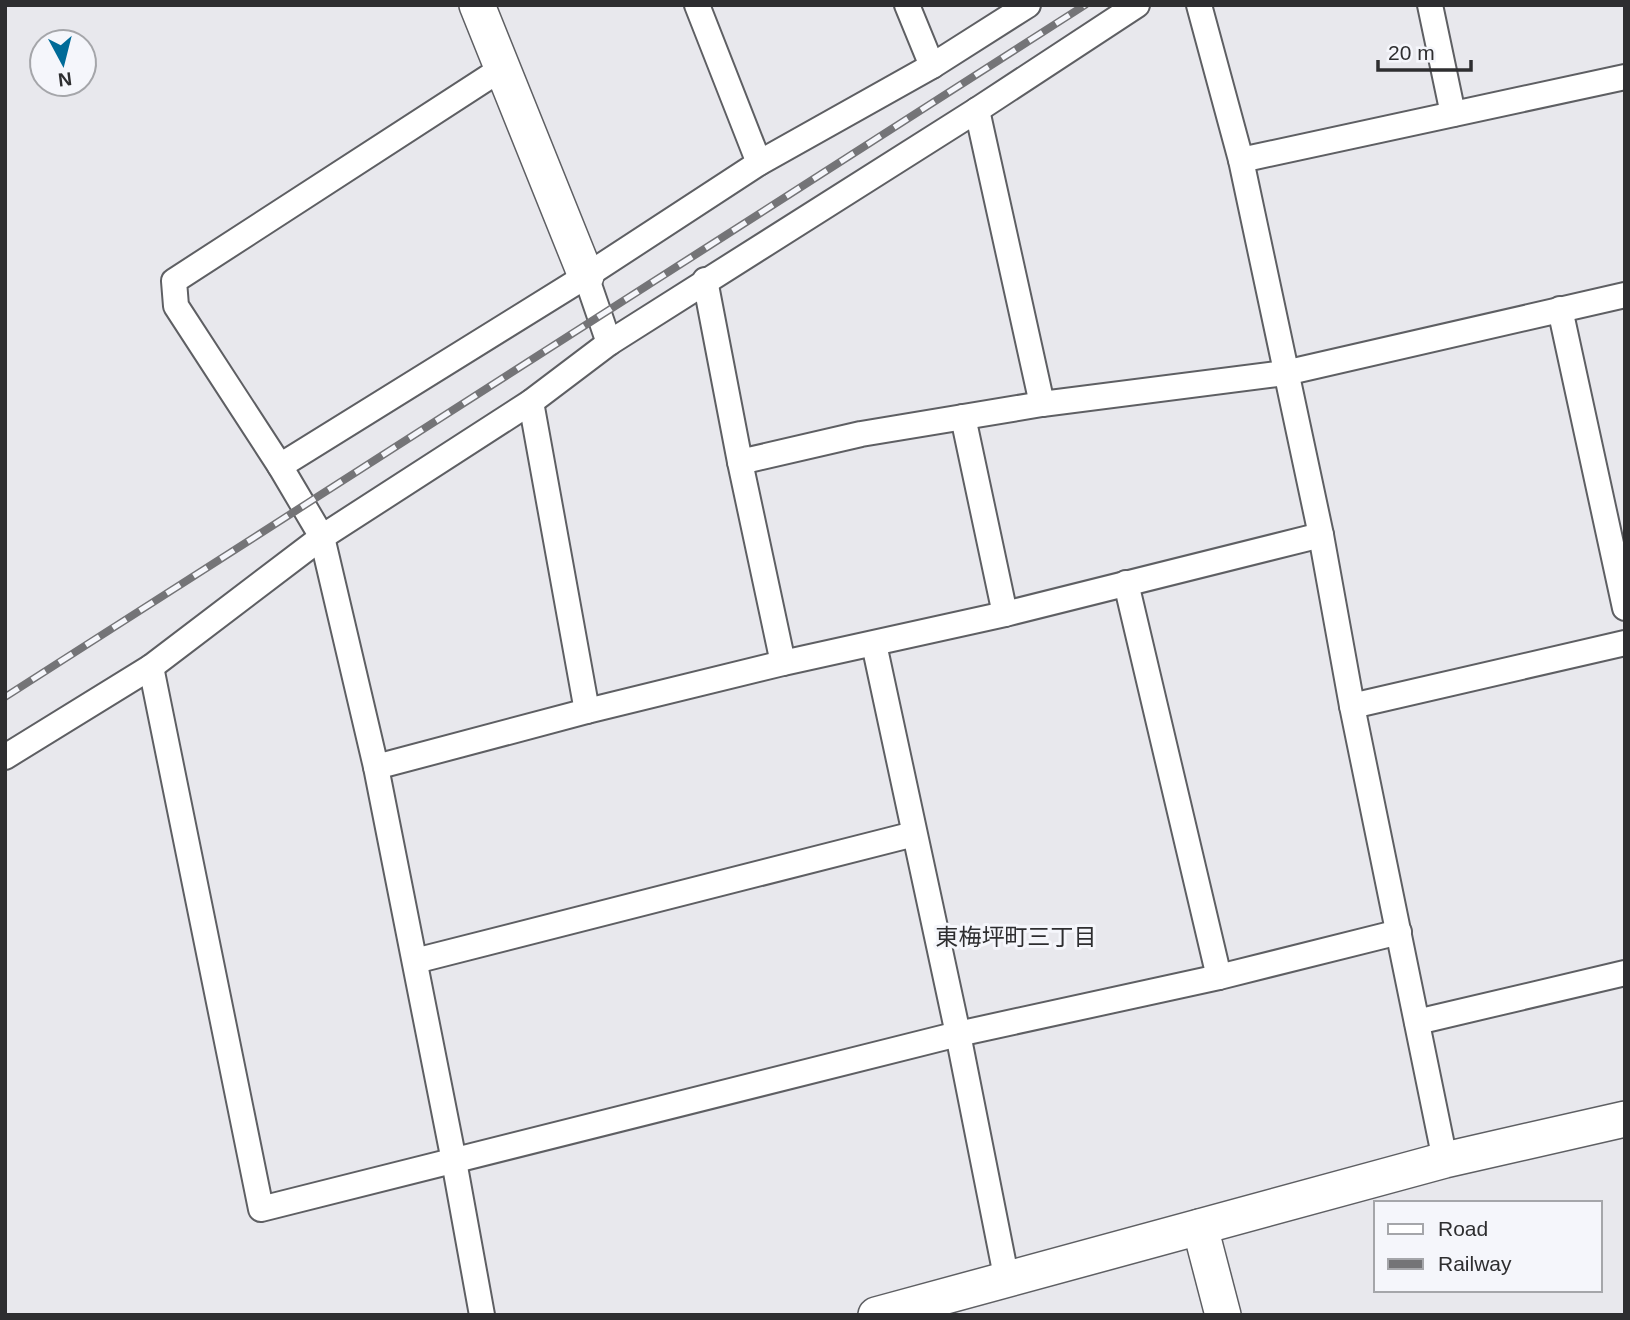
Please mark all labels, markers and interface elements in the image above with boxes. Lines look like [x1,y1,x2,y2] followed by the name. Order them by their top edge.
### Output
[28,28,98,98] north arrow
[1378,28,1471,72] scale bar
[1388,41,1435,64] text: 20 m
[57,68,73,91] text: N
[936,924,1097,950] district label: 東梅坪町三丁目
[1374,1201,1602,1292] legend
[1438,1217,1488,1240] text: Road
[1438,1252,1512,1275] text: Railway

